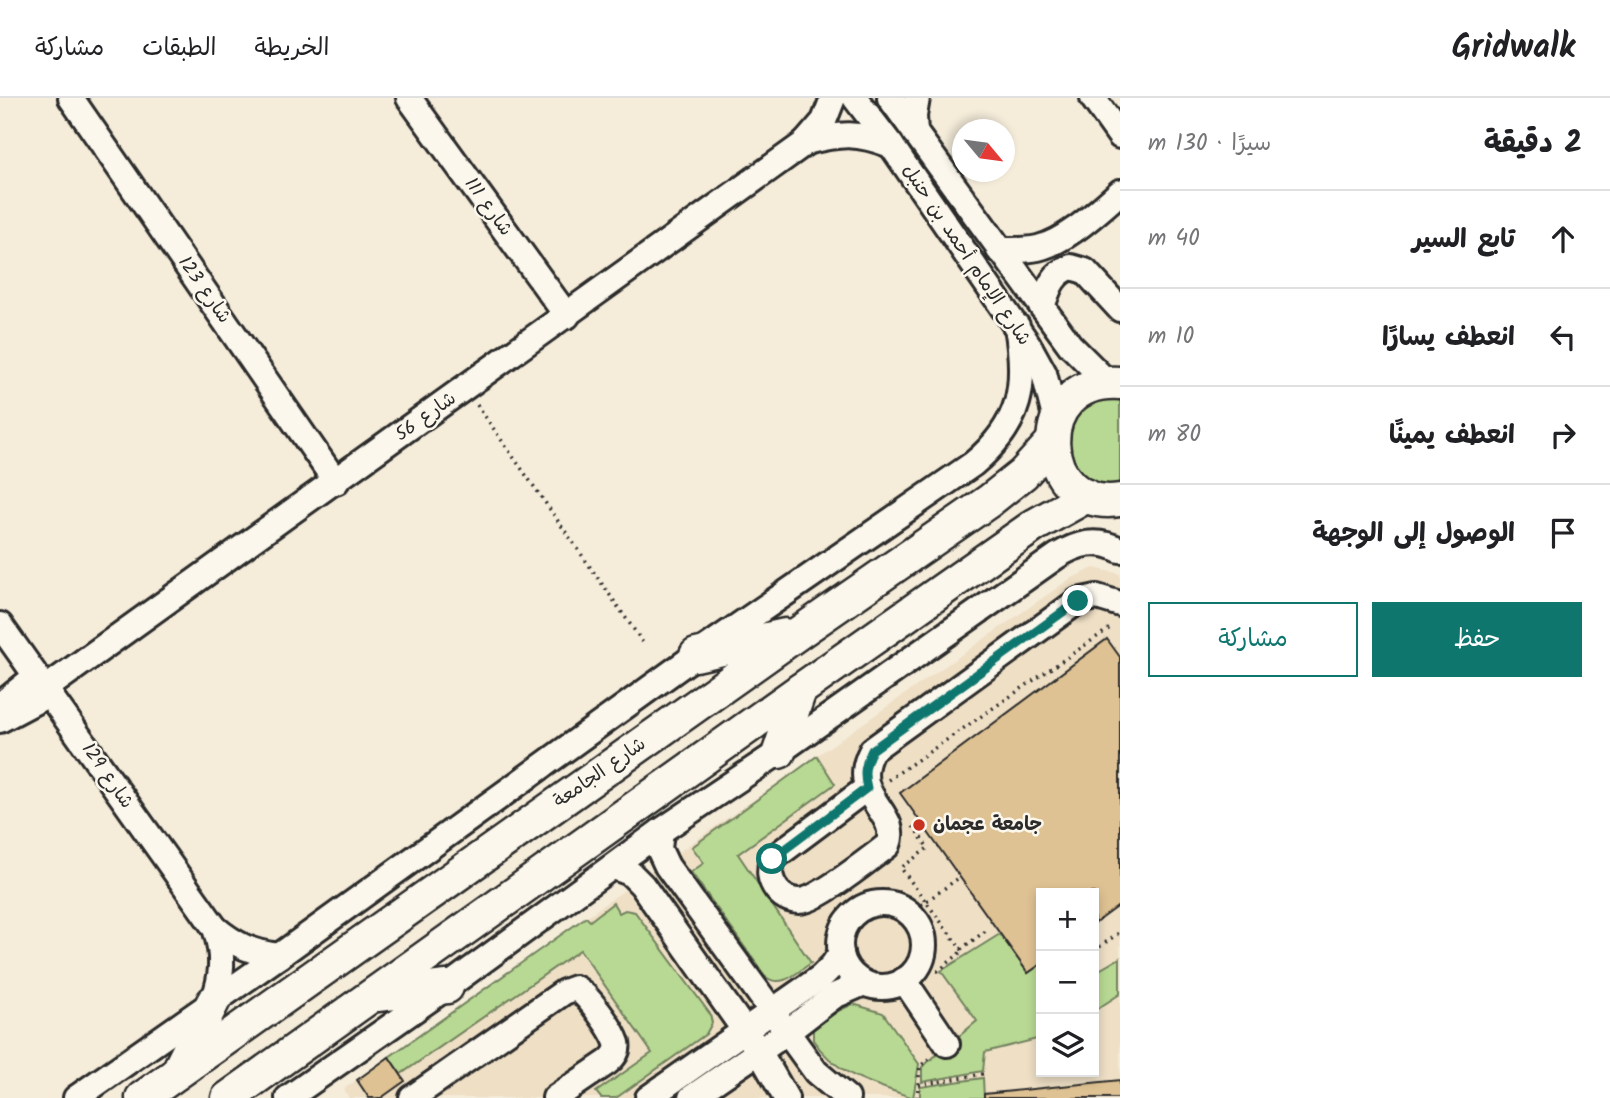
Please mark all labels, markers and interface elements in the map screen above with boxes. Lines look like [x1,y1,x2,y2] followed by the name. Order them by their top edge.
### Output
[1452,22,1575,75] text: Gridwalk
[35,29,104,68] text: مشاركة
[142,29,217,68] text: الطبقات
[255,29,329,68] text: الخريطة
[952,119,1015,182] north arrow
[1484,120,1582,168] text: 2 دقيقة
[1148,126,1271,162] text: سيرًا · 130 m
[894,158,1038,352] street label: شارع الإمام أحمد بن حنبل
[456,171,520,243] street label: شارع 111
[1412,219,1515,261] text: تابع السير
[1544,220,1582,258] icon: ahead
[1148,221,1200,257] text: 40 m
[170,250,238,330] street label: شارع 123
[1382,317,1515,359] text: انعطف يسارًا
[1544,318,1582,356] icon: left
[1148,319,1194,355] text: 10 m
[389,384,463,450] street label: شارع 56
[1389,415,1515,457] text: انعطف يمينًا
[1544,416,1582,454] icon: right
[1148,417,1201,453] text: 80 m
[1312,513,1515,555] text: الوصول إلى الوجهة
[1544,514,1582,552] icon: arrive
[1062,585,1093,616] route end
[1148,602,1358,677] button: مشاركة
[1372,602,1582,677] button: حفظ
[547,730,653,816] street label: شارع الجامعة
[73,737,141,815] street label: شارع 129
[933,810,1042,840] place label: جامعة عجمان
[911,817,927,833] marker: جامعة عجمان
[756,843,787,874] route start
[1036,888,1099,1077] map controls
[1036,888,1099,951] button: +
[1036,951,1099,1014] button: −
[1036,1014,1099,1077] button: layers

